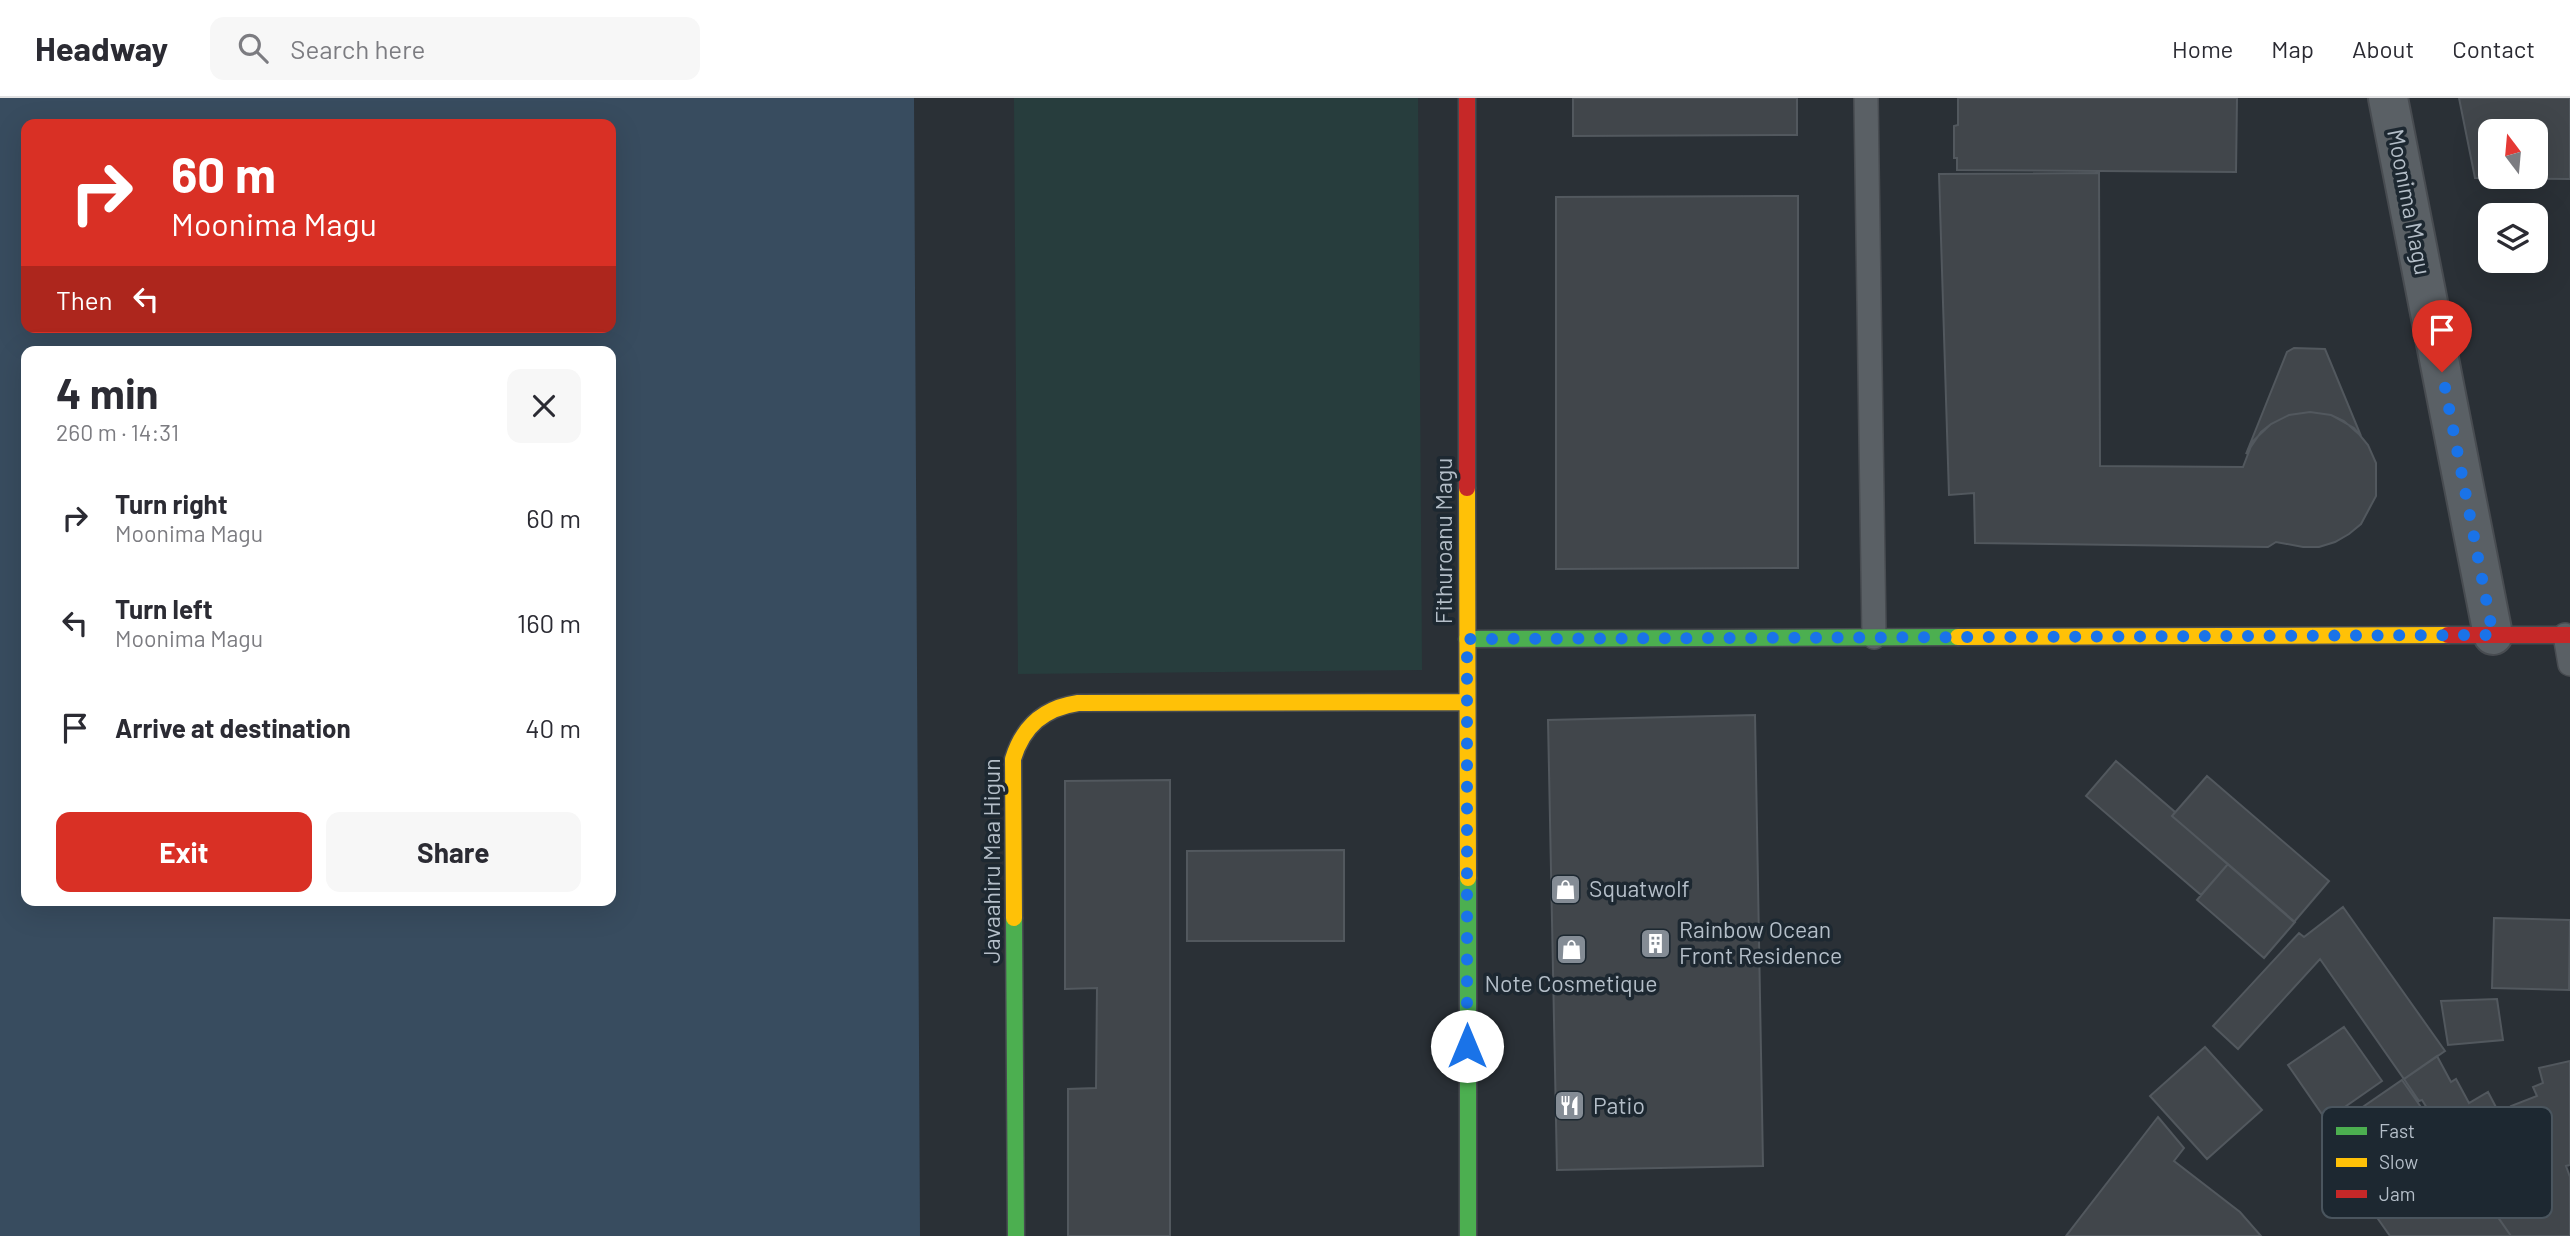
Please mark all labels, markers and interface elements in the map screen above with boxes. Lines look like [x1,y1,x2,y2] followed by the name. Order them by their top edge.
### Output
[210,17,700,80] search box
[35,28,168,68] text: Headway
[234,29,272,67] icon: search
[290,33,425,64] text: Search here
[2172,34,2233,63] text: Home
[2271,34,2314,63] text: Map
[2352,34,2414,63] text: About
[2452,34,2535,63] text: Contact
[2478,119,2548,189] north arrow
[2478,119,2548,273] map controls
[2382,127,2438,277] street label: Moonima Magu
[171,144,276,203] text: 60 m
[56,147,147,238] icon: right
[2478,203,2548,273] button: layers
[171,204,377,242] text: Moonima Magu
[127,280,165,318] icon: left
[56,284,113,315] text: Then
[2412,300,2472,372] pin
[2423,311,2461,349] icon: arrive
[56,367,159,417] text: 4 min
[507,369,581,443] button: close
[56,418,179,446] text: 260 m · 14:31
[1429,458,1457,624] street label: Fithuroanu Magu
[115,488,228,519] text: Turn right
[56,499,94,537] icon: right
[526,502,581,533] text: 60 m
[115,519,263,547] text: Moonima Magu
[115,593,213,624] text: Turn left
[56,604,94,642] icon: left
[517,607,581,638] text: 160 m
[115,624,263,652] text: Moonima Magu
[56,709,94,747] icon: arrive
[115,712,351,743] text: Arrive at destination
[525,712,581,743] text: 40 m
[977,758,1005,964] street label: Javaahiru Maa Higun
[56,812,312,892] button: Exit
[326,812,581,892] button: Share
[1549,872,1583,906] shop icon: Squatwolf
[1589,874,1690,902] place label: Squatwolf
[1679,915,1842,969] place label: Rainbow Ocean Front Residence
[1639,926,1673,960] building icon: Rainbow Ocean Front Residence
[1554,933,1588,967] shop icon: Note Cosmetique
[1485,969,1657,997] place label: Note Cosmetique
[1430,1009,1504,1083] position arrow
[1553,1089,1587,1123] restaurant icon: Patio
[1593,1091,1645,1119] place label: Patio
[2322,1107,2552,1218] legend
[2379,1119,2415,1142] text: Fast
[2379,1150,2418,1173] text: Slow
[2379,1182,2415,1205] text: Jam

